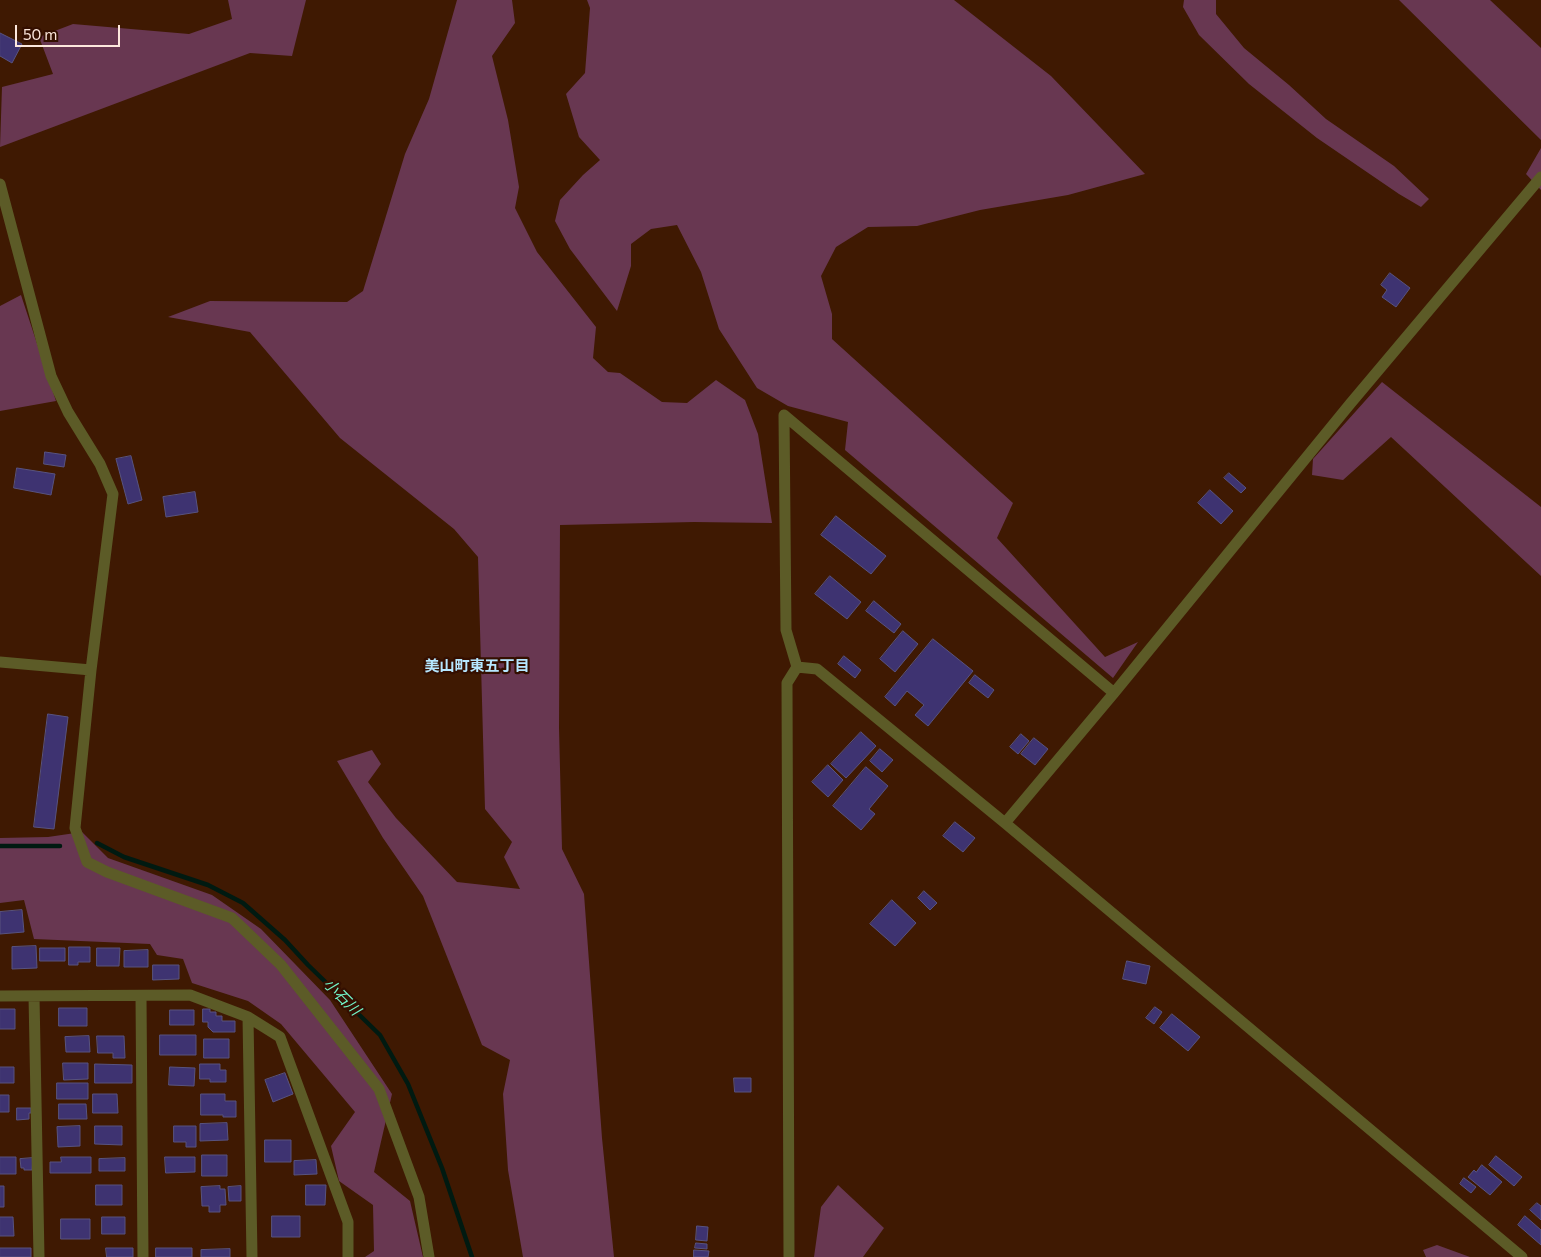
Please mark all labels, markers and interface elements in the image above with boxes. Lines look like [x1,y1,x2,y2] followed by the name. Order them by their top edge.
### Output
[18,15,122,47] scale bar
[23,25,57,43] text: 50 m
[425,657,529,675] district label: 美山町東五丁目
[320,975,364,1019] water label: 小石川

